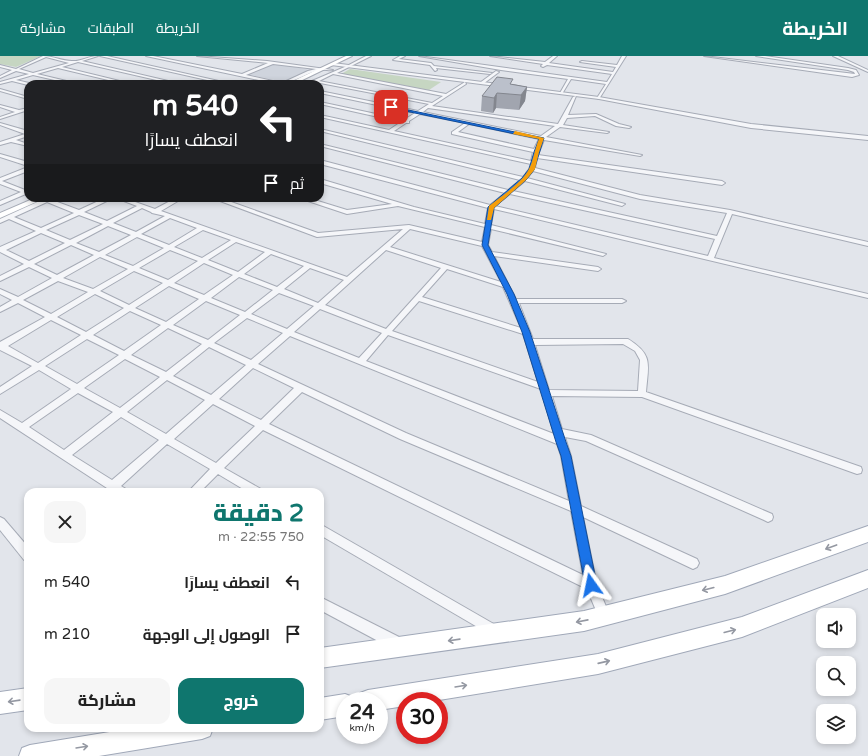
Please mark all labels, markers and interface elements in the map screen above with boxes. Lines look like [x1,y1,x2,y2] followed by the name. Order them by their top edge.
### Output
[782,18,848,40] text: الخريطة
[20,20,66,37] text: مشاركة
[88,20,134,37] text: الطبقات
[156,20,200,37] text: الخريطة
[152,89,238,123] text: 540 m
[374,90,408,124] pin
[252,96,304,148] icon: left
[380,96,402,118] icon: arrive
[145,129,238,151] text: انعطف يسارًا
[260,172,282,194] icon: arrive
[290,175,304,193] text: ثم
[213,499,304,528] text: 2 دقيقة
[44,501,86,543] button: close
[218,529,304,545] text: 750 m · 22:55
[825,544,838,551] one-way arrow
[570,564,612,606] position arrow
[282,571,304,593] icon: left
[44,573,90,591] text: 540 m
[184,574,270,592] text: انعطف يسارًا
[702,586,715,593] one-way arrow
[816,608,856,744] map controls
[816,608,856,648] button: sound
[576,617,589,625] one-way arrow
[282,623,304,645] icon: arrive
[44,625,90,643] text: 210 m
[143,626,270,644] text: الوصول إلى الوجهة
[723,626,736,634] one-way arrow
[448,636,461,643] one-way arrow
[816,656,856,696] button: search
[597,658,610,666] one-way arrow
[44,678,170,724] button: مشاركة
[178,678,304,724] button: خروج
[455,682,468,690] one-way arrow
[396,692,448,744] speed limit sign: 30
[8,697,21,705] one-way arrow
[349,701,375,725] text: 24
[816,704,856,744] button: layers
[349,722,375,734] text: km/h
[75,743,88,751] one-way arrow

